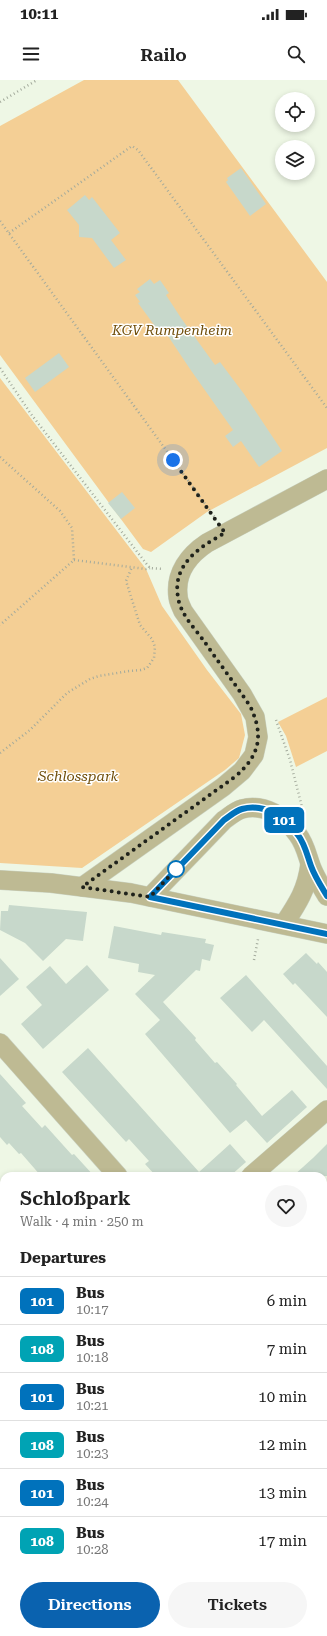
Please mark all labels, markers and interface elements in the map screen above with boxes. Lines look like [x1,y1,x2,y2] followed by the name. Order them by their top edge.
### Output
[20,5,58,23] text: 10:11
[20,43,42,65] icon: menu
[285,43,307,65] icon: search
[140,44,187,65] text: Railo
[275,92,315,180] map controls
[275,92,315,132] button: locate
[275,140,315,180] button: layers
[111,322,232,338] park label: KGV Rumpenheim
[163,450,183,470] your location
[37,768,118,784] park label: Schlosspark
[261,807,307,833] line badge: 101
[272,812,296,828] text: 101
[167,860,185,878] unlabelled marker
[265,1185,307,1227] button: heart
[20,1187,131,1210] text: Schloßpark
[20,1214,144,1229] text: Walk · 4 min · 250 m
[20,1249,106,1267] text: Departures
[76,1284,104,1302] text: Bus
[267,1292,307,1310] text: 6 min
[30,1293,54,1309] text: 101
[76,1302,108,1317] text: 10:17
[76,1332,104,1350] text: Bus
[267,1340,307,1358] text: 7 min
[30,1341,54,1357] text: 108
[76,1350,108,1365] text: 10:18
[76,1380,104,1398] text: Bus
[258,1388,307,1406] text: 10 min
[30,1389,54,1405] text: 101
[76,1398,108,1413] text: 10:21
[76,1428,104,1446] text: Bus
[258,1436,307,1454] text: 12 min
[30,1437,54,1453] text: 108
[76,1446,108,1461] text: 10:23
[76,1476,104,1494] text: Bus
[258,1484,307,1502] text: 13 min
[30,1485,54,1501] text: 101
[76,1494,108,1509] text: 10:24
[76,1524,104,1542] text: Bus
[258,1532,307,1550] text: 17 min
[30,1533,54,1549] text: 108
[76,1542,108,1557] text: 10:28
[20,1582,160,1628] button: Directions
[168,1582,307,1628] button: Tickets

